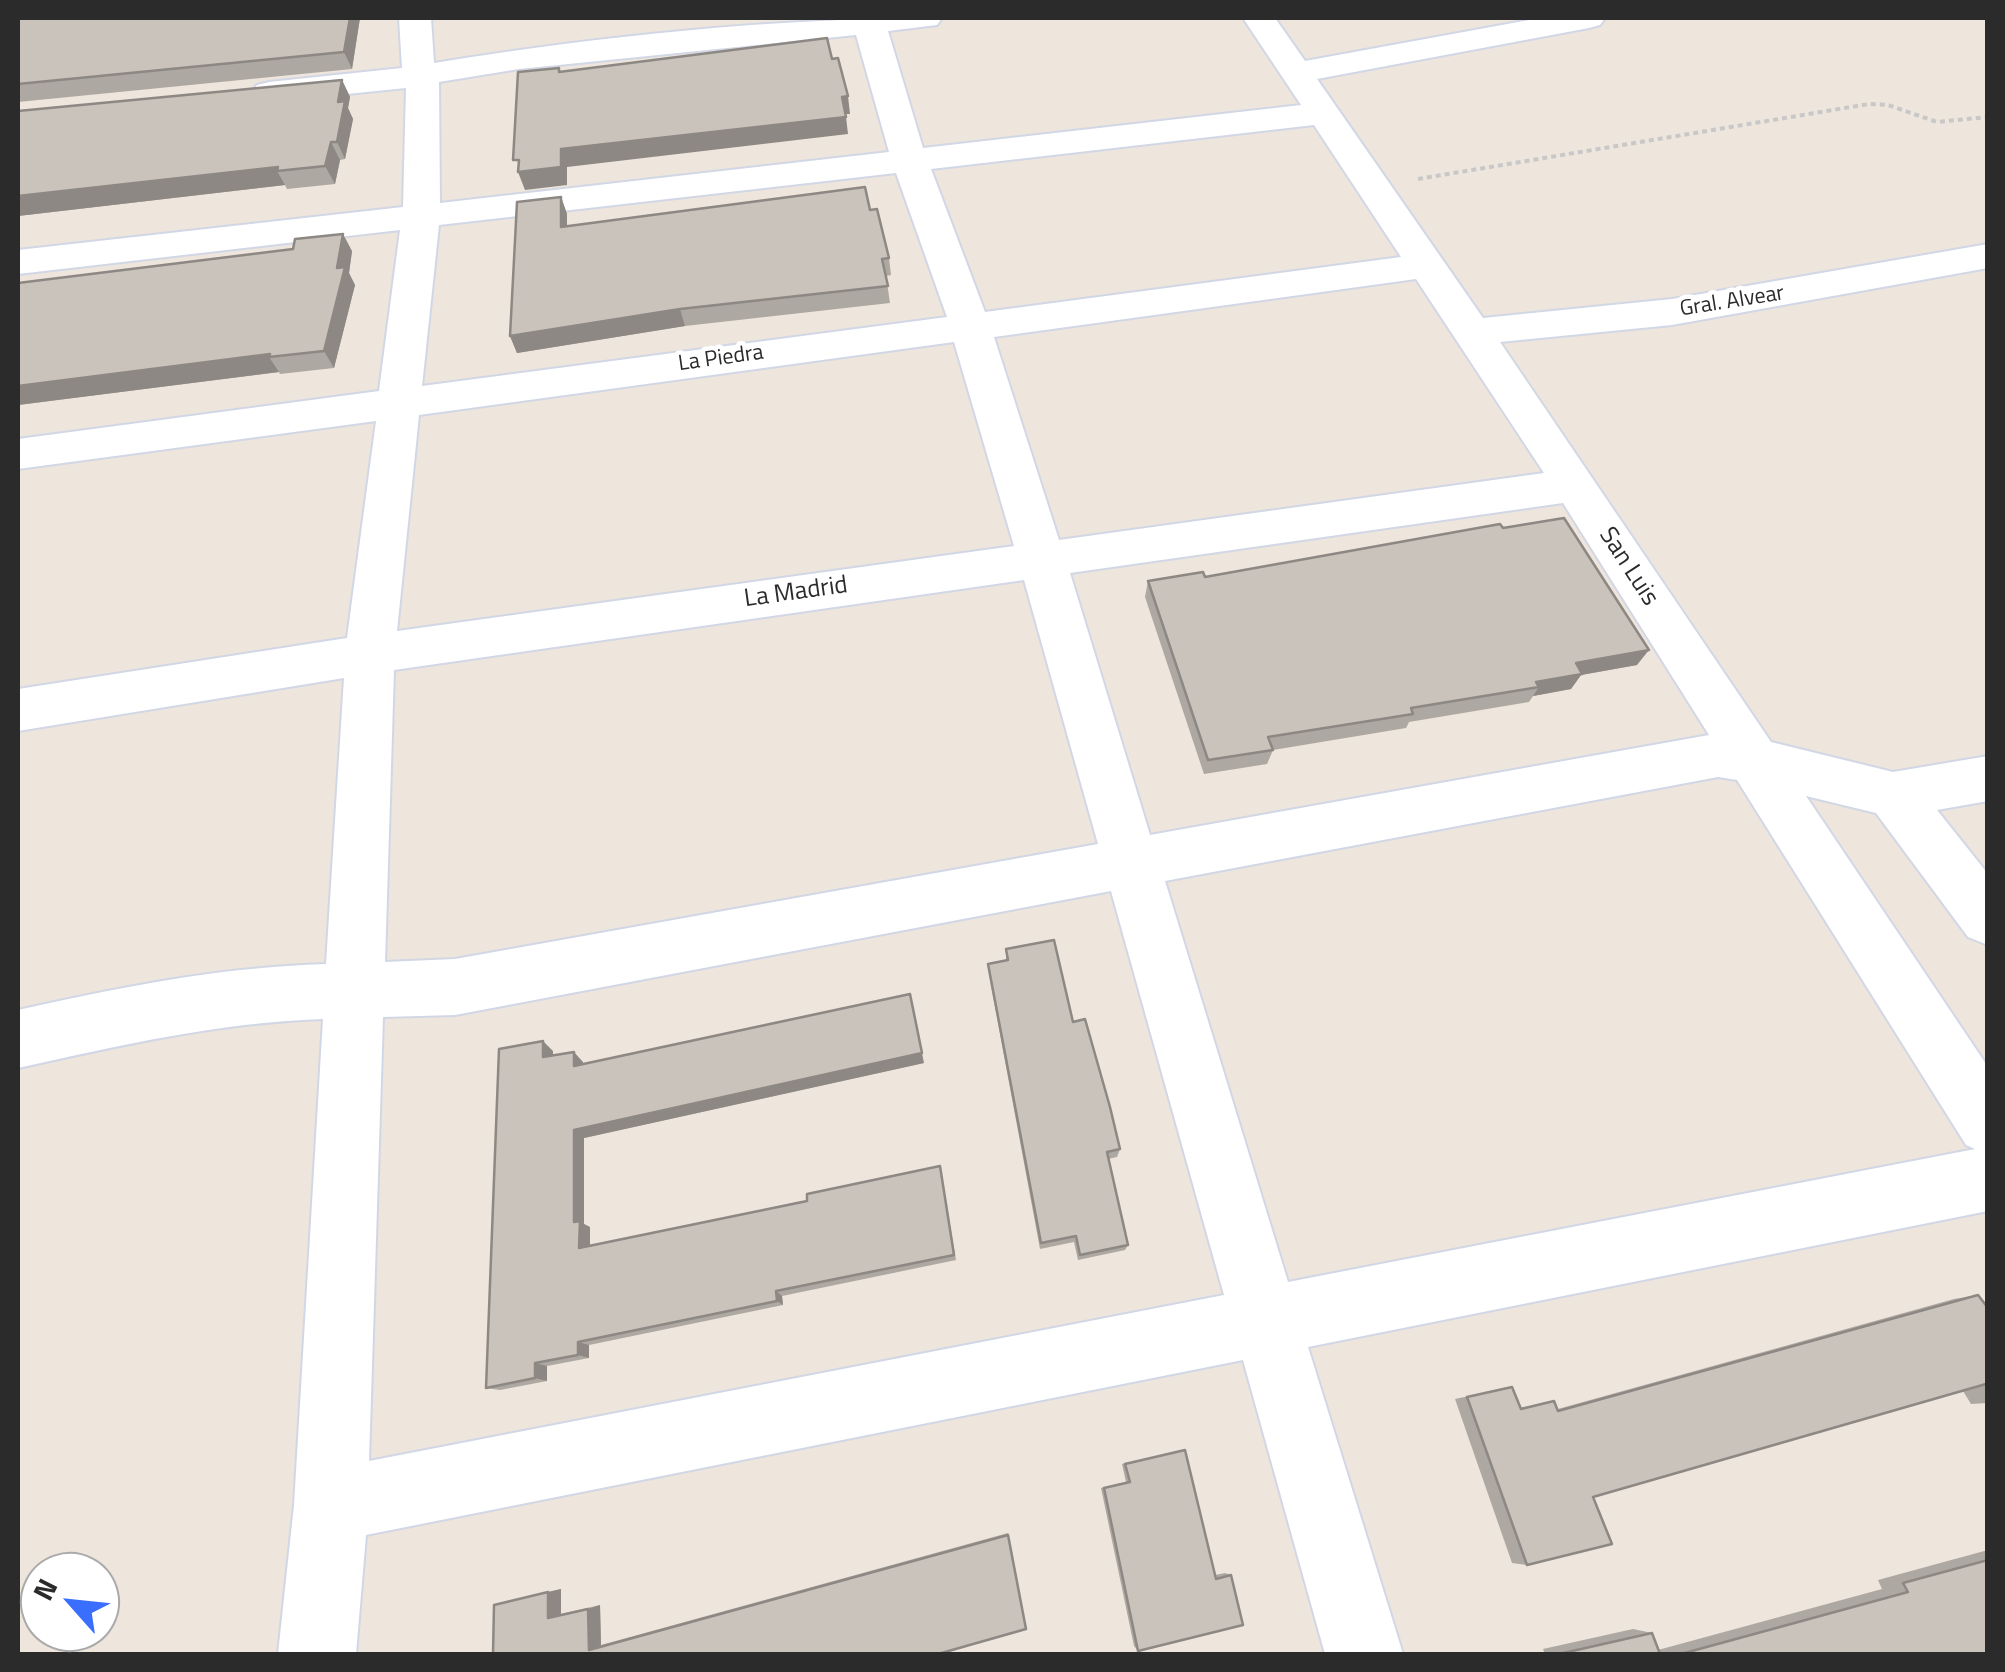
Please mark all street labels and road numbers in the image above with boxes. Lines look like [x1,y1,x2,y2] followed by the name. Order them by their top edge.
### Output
[1678,281,1786,323] street label: Gral. Alvear
[677,340,765,378] street label: La Piedra
[1592,522,1664,612] street label: San Luis
[742,571,850,615] street label: La Madrid

